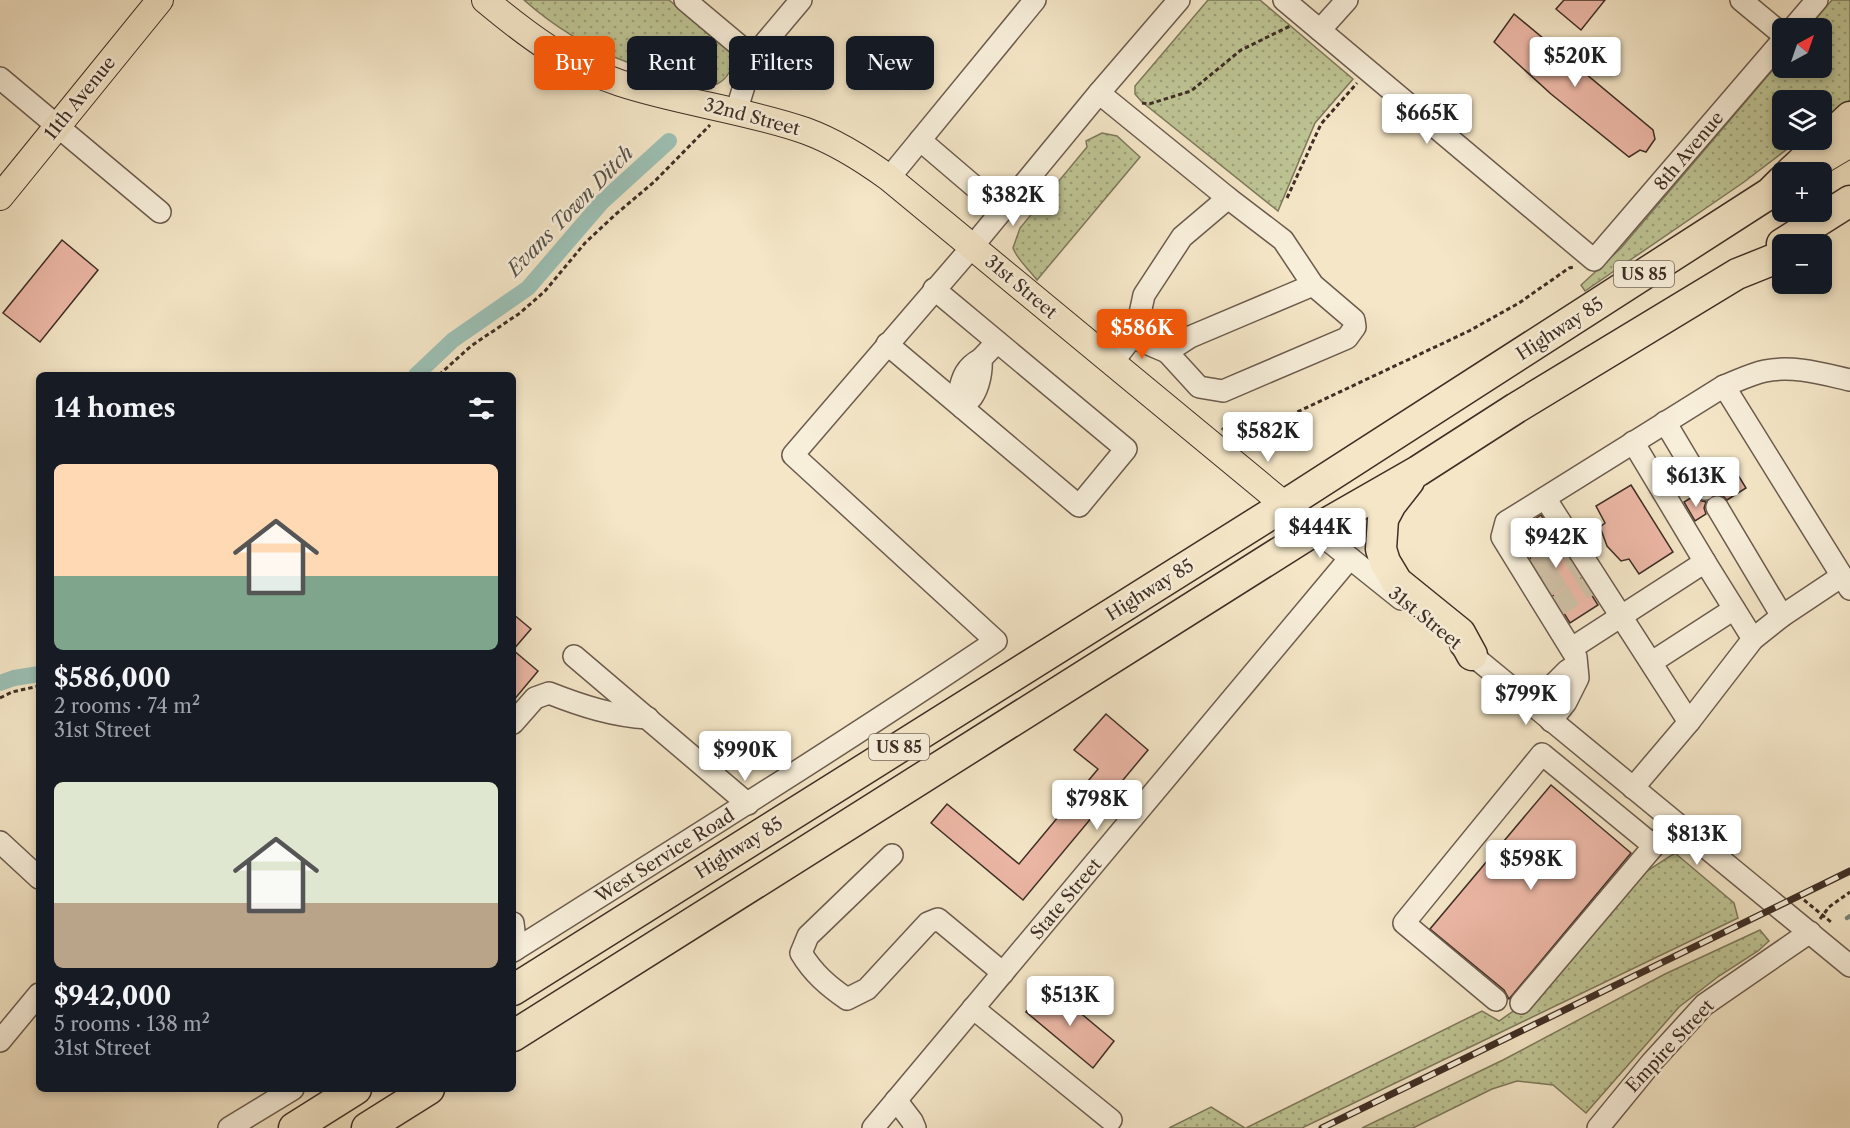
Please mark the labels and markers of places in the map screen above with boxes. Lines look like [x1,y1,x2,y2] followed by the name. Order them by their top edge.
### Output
[1533,37,1617,88] pin: $520K
[1385,94,1469,145] pin: $665K
[971,176,1055,227] pin: $382K
[1100,309,1184,360] pin: $586K
[1226,412,1310,463] pin: $582K
[1654,457,1738,508] pin: $613K
[1278,508,1362,559] pin: $444K
[1514,518,1598,569] pin: $942K
[1484,675,1568,726] pin: $799K
[703,731,787,782] pin: $990K
[1055,780,1139,831] pin: $798K
[1655,815,1739,866] pin: $813K
[1489,840,1573,891] pin: $598K
[1028,976,1112,1027] pin: $513K

